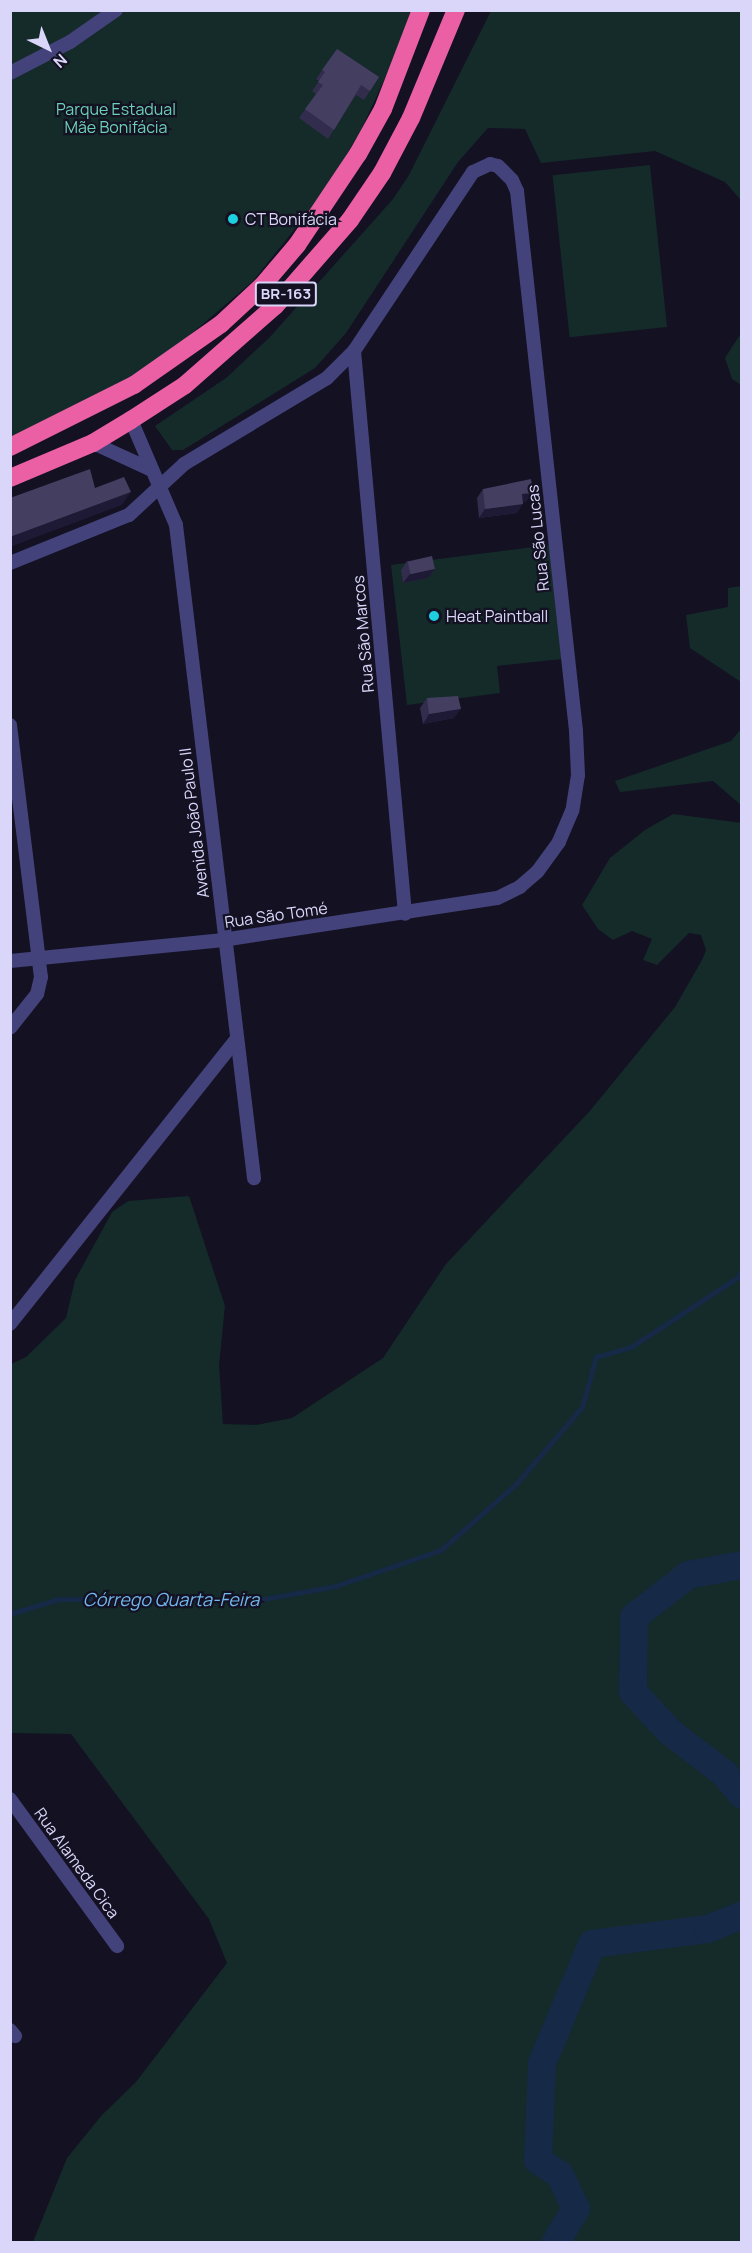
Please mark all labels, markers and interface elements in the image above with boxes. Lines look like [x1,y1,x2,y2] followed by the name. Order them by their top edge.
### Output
[18,18,78,78] north arrow
[49,49,72,73] text: N
[56,99,176,137] park label: Parque Estadual Mãe Bonifácia
[245,209,337,229] place label: CT Bonifácia
[226,212,240,226] marker: CT Bonifácia
[254,282,318,306] road number: BR-163
[523,484,553,592] street label: Rua São Lucas
[348,575,378,693] street label: Rua São Marcos
[446,606,548,626] place label: Heat Paintball
[427,609,441,623] marker: Heat Paintball
[175,747,213,899] street label: Avenida João Paulo II
[223,898,329,932] street label: Rua São Tomé
[83,1588,259,1610] water label: Córrego Quarta-Feira
[31,1804,123,1922] street label: Rua Alameda Cica

